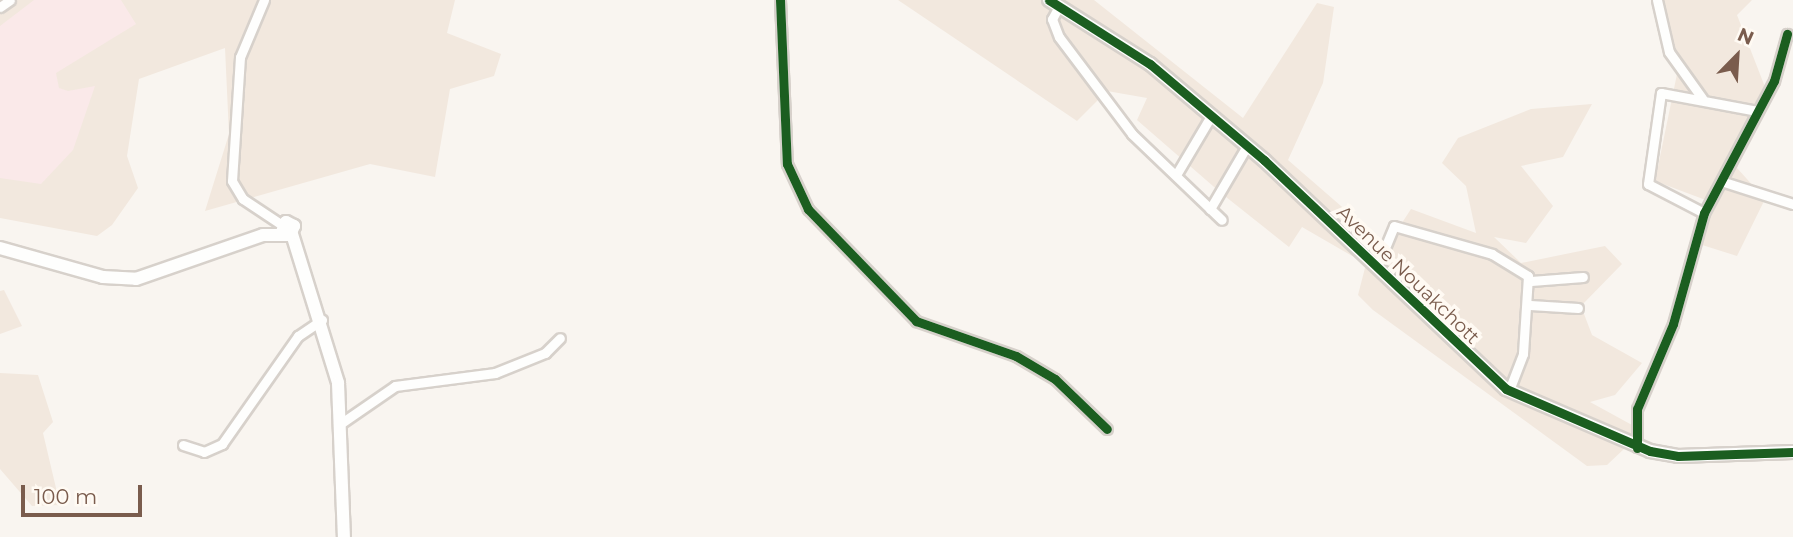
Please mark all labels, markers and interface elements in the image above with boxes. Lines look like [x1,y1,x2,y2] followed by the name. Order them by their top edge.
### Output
[1702,21,1772,91] north arrow
[1734,23,1757,50] text: N
[1332,201,1484,349] street label: Avenue Nouakchott
[24,470,145,514] scale bar
[34,484,97,509] text: 100 m

